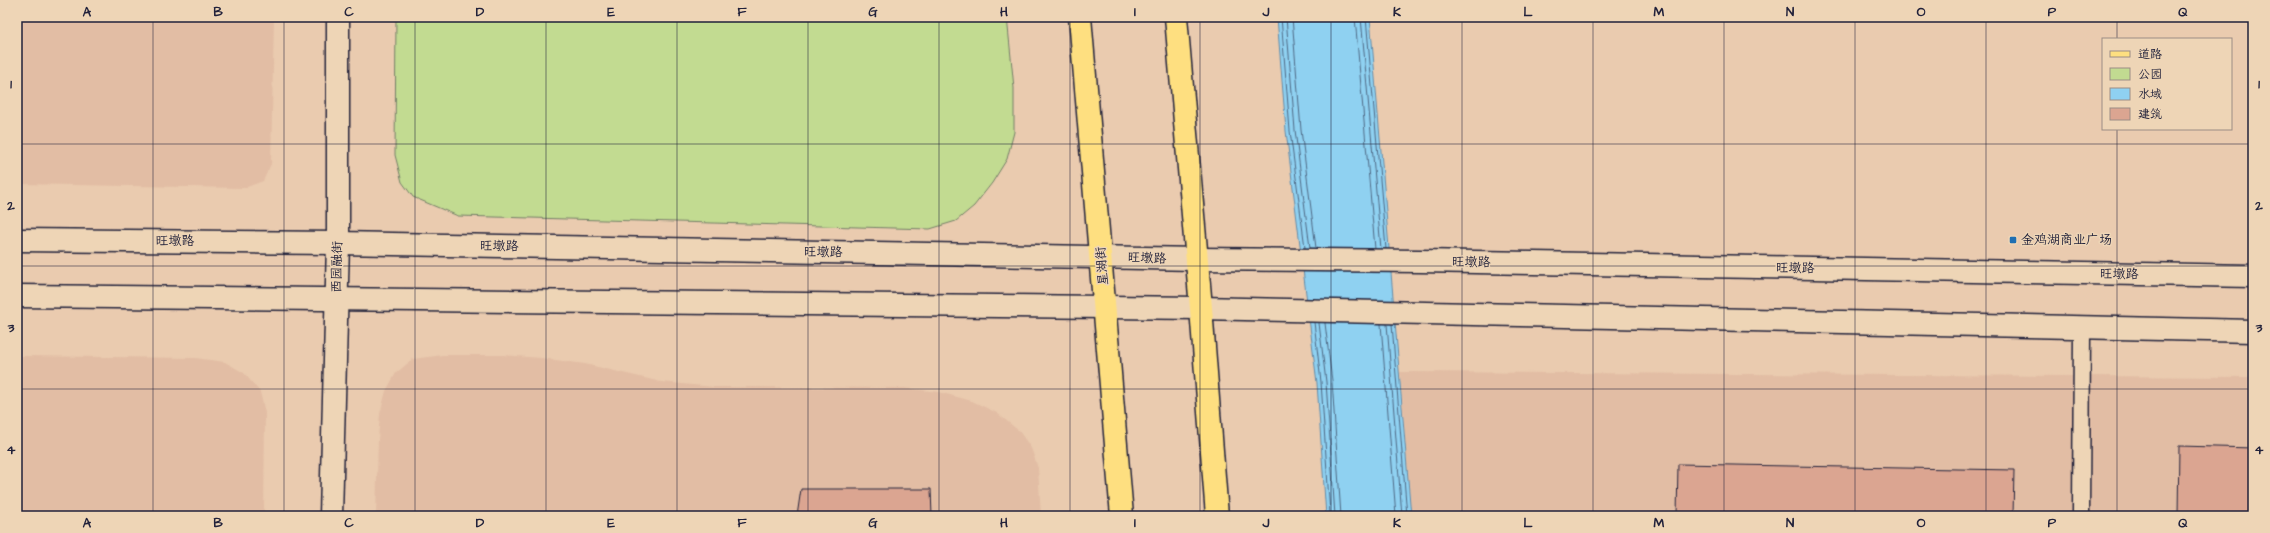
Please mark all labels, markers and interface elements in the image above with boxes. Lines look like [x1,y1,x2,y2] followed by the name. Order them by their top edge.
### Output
[83,3,92,21] text: A
[213,3,223,21] text: B
[344,3,354,21] text: C
[476,3,485,21] text: D
[607,3,615,21] text: E
[737,3,747,21] text: F
[868,3,878,21] text: G
[1000,3,1008,21] text: H
[1134,3,1136,21] text: I
[1262,3,1270,21] text: J
[1393,3,1401,21] text: K
[1523,3,1533,21] text: L
[1654,3,1665,21] text: M
[1786,3,1794,21] text: N
[1917,3,1926,21] text: O
[2048,3,2057,21] text: P
[2178,3,2188,21] text: Q
[2102,38,2232,130] legend
[2138,46,2162,63] text: 道路
[2138,66,2162,83] text: 公园
[10,75,12,93] text: 1
[2258,75,2260,93] text: 1
[2138,86,2162,103] text: 水域
[2138,106,2162,123] text: 建筑
[6,197,15,215] text: 2
[2254,197,2263,215] text: 2
[2021,231,2112,249] place label: 金鸡湖商业广场
[155,232,195,250] street label: 旺墩路
[2008,235,2018,245] marker: 金鸡湖商业广场
[479,237,519,255] street label: 旺墩路
[328,241,346,293] street label: 西园融街
[803,243,843,261] street label: 旺墩路
[1091,246,1113,286] street label: 星湖街
[1127,248,1167,268] street label: 旺墩路
[1451,253,1491,271] street label: 旺墩路
[1775,259,1815,277] street label: 旺墩路
[2099,265,2139,283] street label: 旺墩路
[7,319,15,337] text: 3
[2255,319,2263,337] text: 3
[7,441,16,459] text: 4
[2255,441,2264,459] text: 4
[83,514,92,532] text: A
[213,514,223,532] text: B
[344,514,354,532] text: C
[476,514,485,532] text: D
[607,514,615,532] text: E
[737,514,747,532] text: F
[868,514,878,532] text: G
[1000,514,1008,532] text: H
[1134,514,1136,532] text: I
[1262,514,1270,532] text: J
[1393,514,1401,532] text: K
[1523,514,1533,532] text: L
[1654,514,1665,532] text: M
[1786,514,1794,532] text: N
[1917,514,1926,532] text: O
[2048,514,2057,532] text: P
[2178,514,2188,532] text: Q

